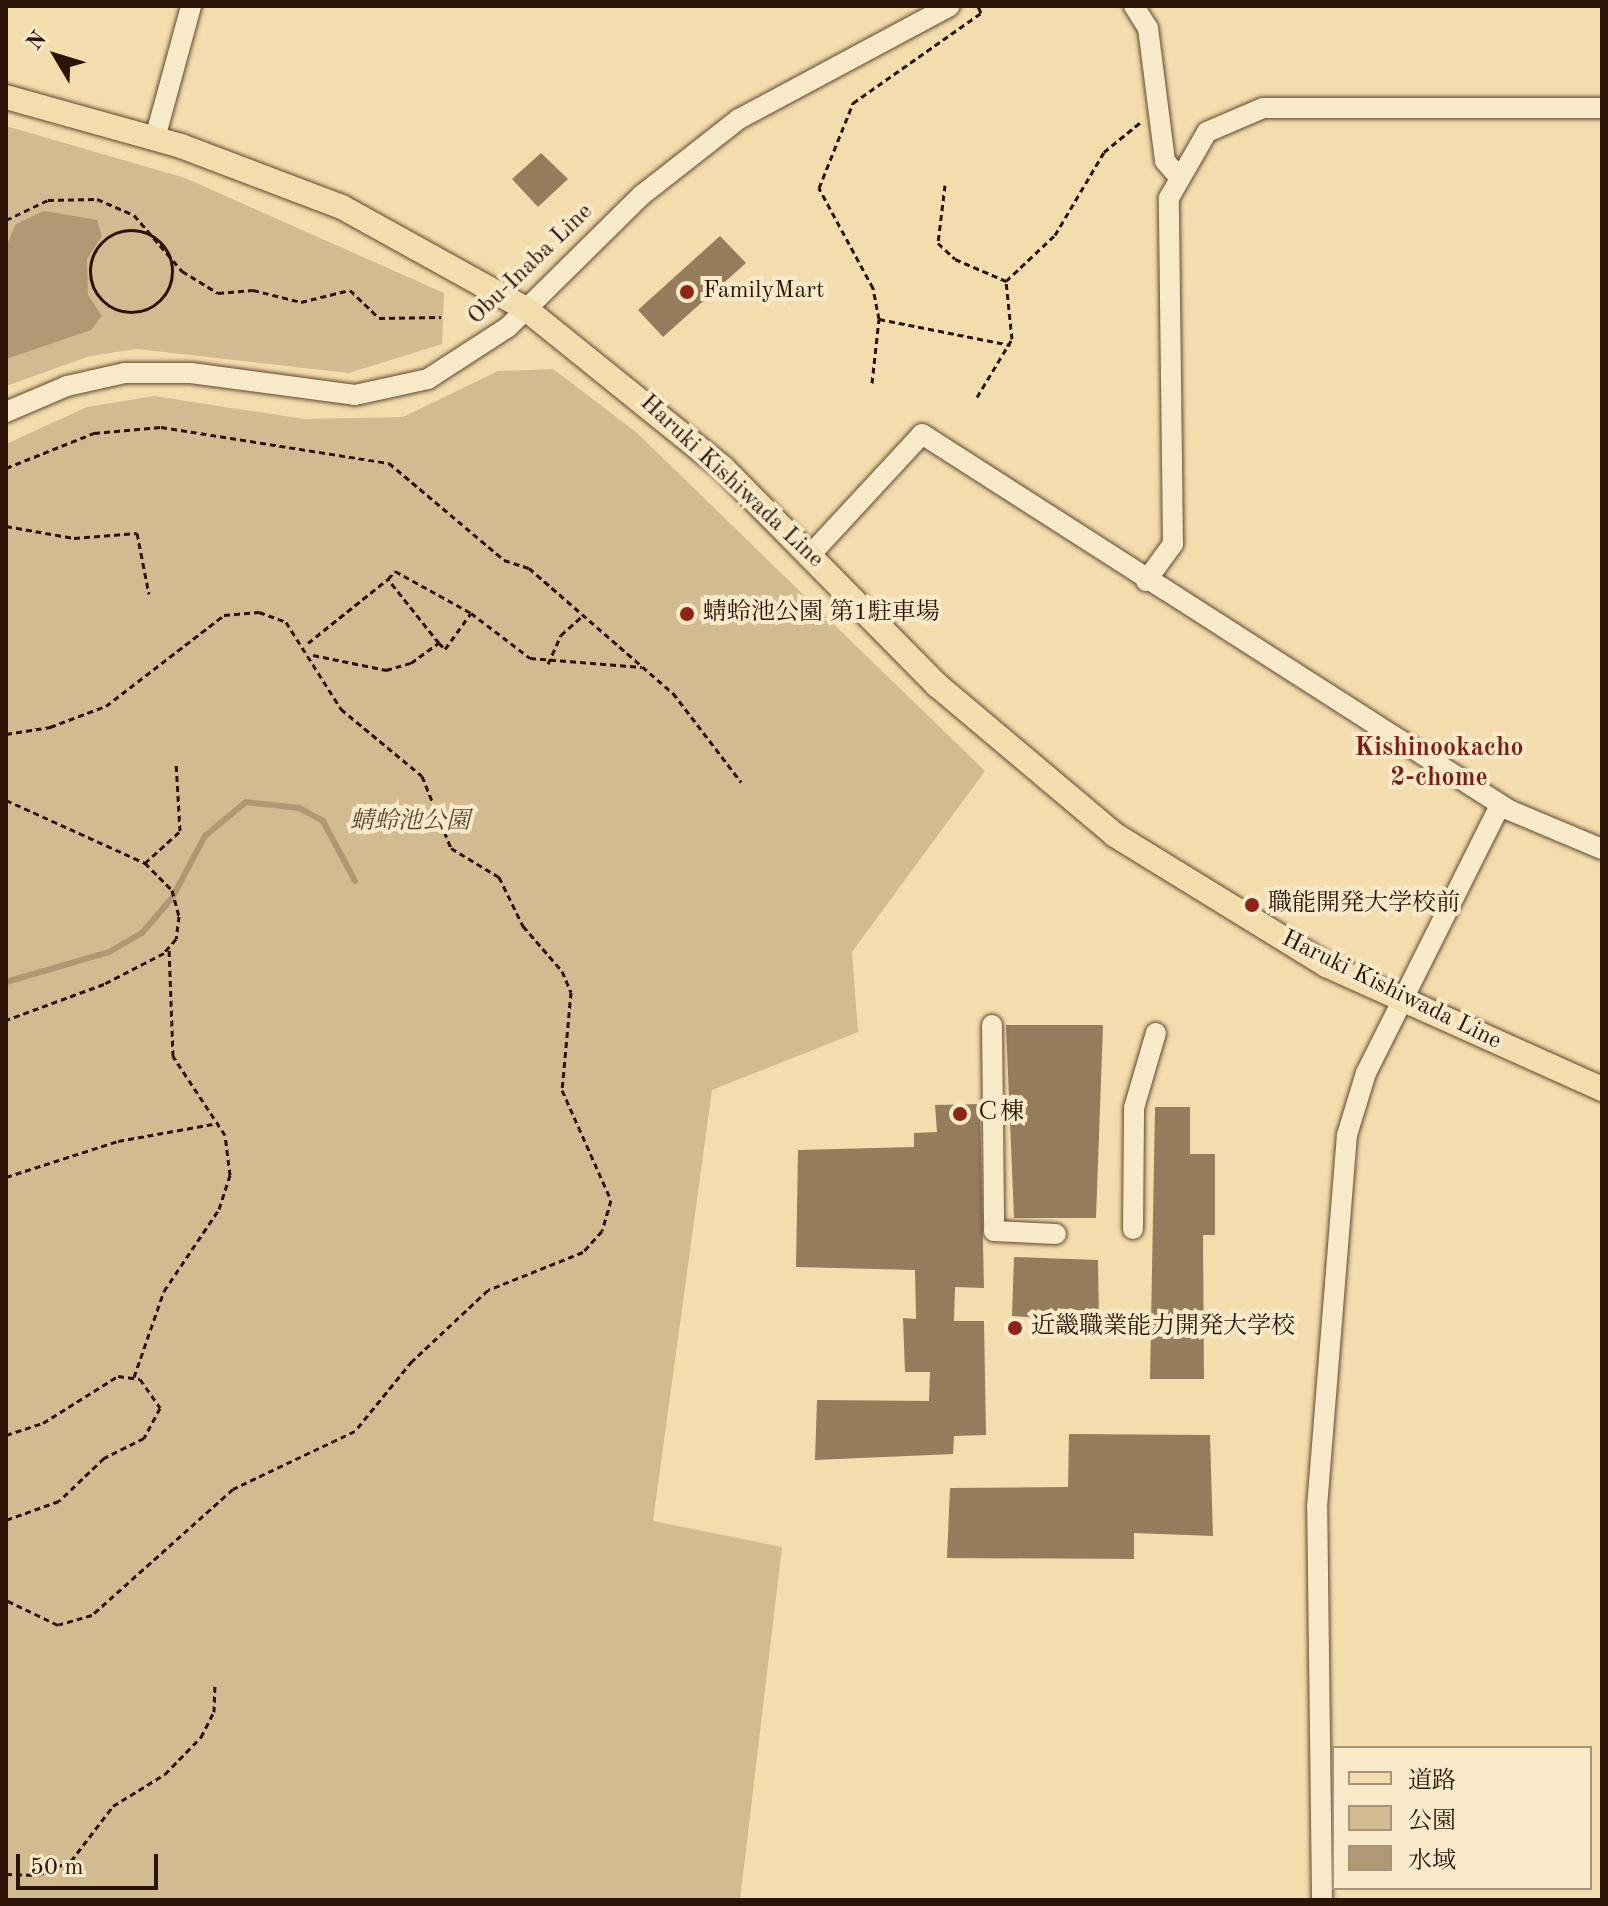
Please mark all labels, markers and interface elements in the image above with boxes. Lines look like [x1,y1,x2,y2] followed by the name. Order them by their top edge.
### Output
[16,16,96,96] north arrow
[23,28,51,55] text: N
[463,198,599,332] street label: Obu-Inaba Line
[703,278,824,306] place label: FamilyMart
[678,283,696,301] marker: FamilyMart
[633,389,829,575] street label: Haruki Kishiwada Line
[703,600,940,628] place label: 蜻蛉池公園 第1駐車場
[678,605,696,623] marker: 蜻蛉池公園 第1駐車場
[1354,733,1524,794] district label: Kishinookacho 2-chome
[350,809,470,837] park label: 蜻蛉池公園
[1268,891,1460,919] place label: 職能開発大学校前
[1243,896,1261,914] marker: 職能開発大学校前
[1276,925,1506,1057] street label: Haruki Kishiwada Line
[976,1100,1024,1128] place label: Ｃ棟
[951,1105,969,1123] marker: Ｃ棟
[1031,1314,1295,1342] place label: 近畿職業能力開発大学校
[1006,1319,1024,1337] marker: 近畿職業能力開発大学校
[1332,1746,1592,1890] legend
[1408,1770,1456,1794] text: 道路
[1408,1810,1456,1834] text: 公園
[20,1838,162,1888] scale bar
[1408,1850,1456,1874] text: 水域
[30,1856,84,1880] text: 50 m

